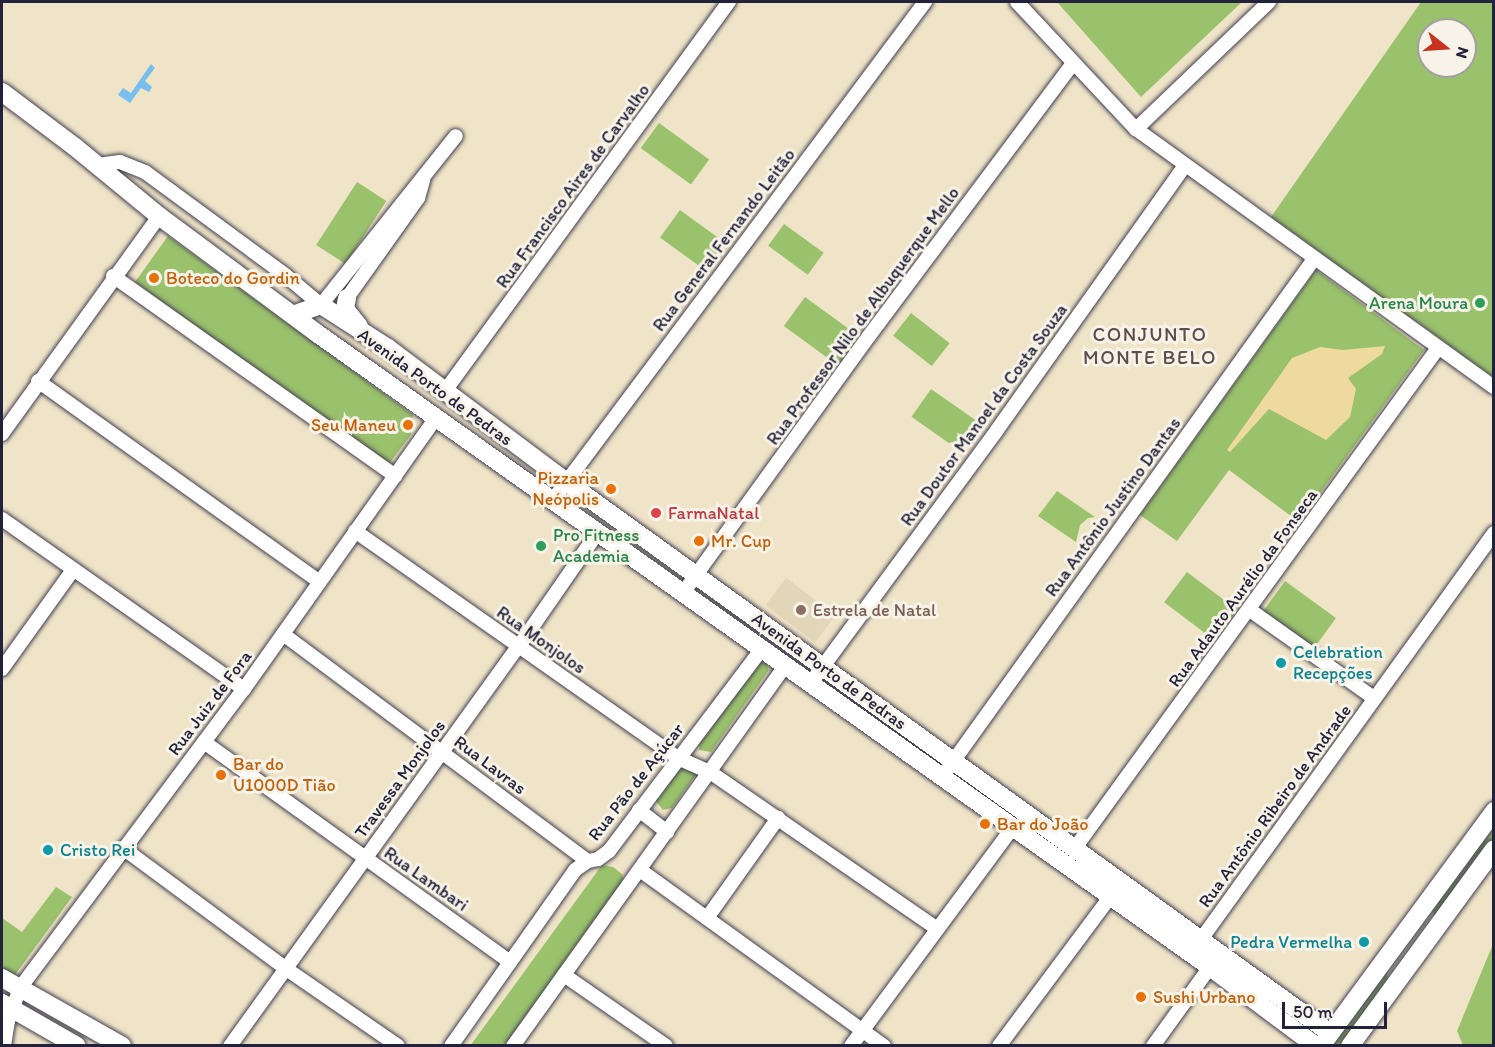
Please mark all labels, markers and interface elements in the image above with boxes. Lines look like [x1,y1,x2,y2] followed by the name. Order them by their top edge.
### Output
[1417,18,1477,78] north arrow
[1452,45,1473,61] text: N
[492,80,654,292] street label: Rua Francisco Aires de Carvalho
[648,145,800,335] street label: Rua General Fernando Leitão
[762,183,964,449] street label: Rua Professor Nilo de Albuquerque Mello
[166,267,300,289] place label: Boteco do Gordin
[147,271,161,285] marker: Boteco do Gordin
[1369,292,1468,314] place label: Arena Moura
[1473,296,1487,310] marker: Arena Moura
[896,299,1072,531] street label: Rua Doutor Manoel da Costa Souza
[1083,322,1217,369] district label: CONJUNTO MONTE BELO
[353,324,517,450] street label: Avenida Porto de Pedras
[1041,413,1185,601] street label: Rua Antônio Justino Dantas
[311,414,396,436] place label: Seu Maneu
[401,418,415,432] marker: Seu Maneu
[533,468,599,510] place label: Pizzaria Neópolis
[604,482,618,496] marker: Pizzaria Neópolis
[1164,485,1322,691] street label: Rua Adauto Aurélio da Fonseca
[668,502,759,524] place label: FarmaNatal
[649,506,663,520] marker: FarmaNatal
[553,525,639,568] place label: Pro Fitness Academia
[711,530,772,552] place label: Mr. Cup
[692,534,706,548] marker: Mr. Cup
[534,539,548,553] marker: Pro Fitness Academia
[813,599,936,621] place label: Estrela de Natal
[493,602,589,678] street label: Rua Monjolos
[794,603,808,617] marker: Estrela de Natal
[747,608,911,734] street label: Avenida Porto de Pedras
[1293,642,1383,684] place label: Celebration Recepções
[164,646,256,760] street label: Rua Juiz de Fora
[1274,656,1288,670] marker: Celebration Recepções
[1194,700,1356,912] street label: Rua Antônio Ribeiro de Andrade
[350,716,450,842] street label: Travessa Monjolos
[583,719,689,845] street label: Rua Pão de Açúcar
[450,731,530,799] street label: Rua Lavras
[233,754,336,796] place label: Bar do U1000D Tião
[214,768,228,782] marker: Bar do U1000D Tião
[997,813,1089,835] place label: Bar do João
[978,817,992,831] marker: Bar do João
[60,839,135,861] place label: Cristo Rei
[380,842,472,916] street label: Rua Lambari
[41,843,55,857] marker: Cristo Rei
[1231,931,1352,953] place label: Pedra Vermelha
[1357,935,1371,949] marker: Pedra Vermelha
[1153,986,1256,1008] place label: Sushi Urbano
[1134,990,1148,1004] marker: Sushi Urbano
[1285,990,1390,1028] scale bar
[1293,1001,1333,1023] text: 50 m

